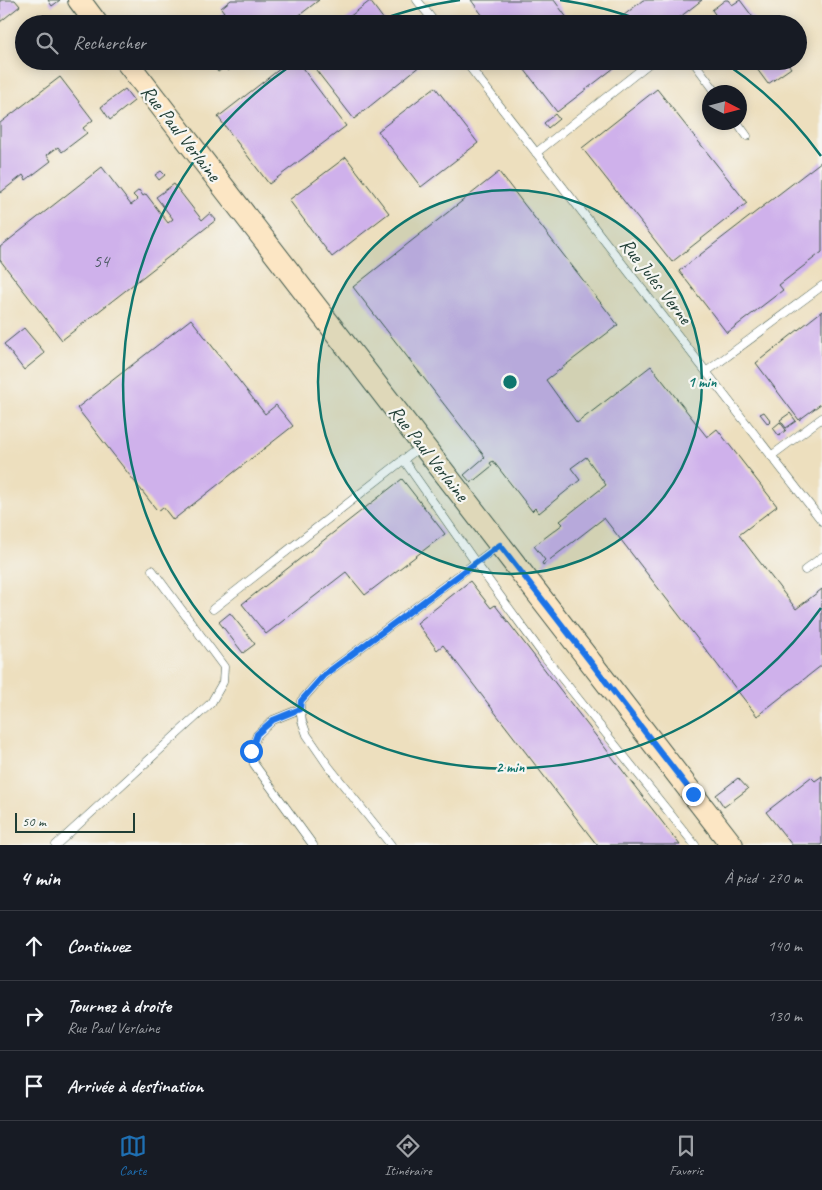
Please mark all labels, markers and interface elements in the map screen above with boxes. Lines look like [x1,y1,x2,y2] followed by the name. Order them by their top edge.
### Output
[15,15,807,70] search box
[33,29,61,57] icon: search
[73,31,146,55] text: Rechercher
[136,80,227,187] street label: Rue Paul Verlaine
[702,85,747,130] north arrow
[615,233,698,330] street label: Rue Jules Verne
[93,250,111,272] house number: 54
[501,373,519,391] centre of rings
[688,373,717,392] text: 1 min
[384,400,475,507] street label: Rue Paul Verlaine
[240,740,263,763] route start
[496,758,525,777] text: 2 min
[682,783,705,806] route end
[15,810,135,833] scale bar
[22,813,46,830] text: 50 m
[20,865,60,891] text: 4 min
[724,868,802,888] text: À pied · 270 m
[20,932,48,960] icon: ahead
[67,934,130,958] text: Continuez
[768,936,802,956] text: 140 m
[67,994,171,1018] text: Tournez à droite
[20,1002,48,1030] icon: right
[768,1006,802,1026] text: 130 m
[67,1018,159,1038] text: Rue Paul Verlaine
[20,1072,48,1100] icon: arrive
[67,1074,203,1098] text: Arrivée à destination
[119,1132,147,1179] tab: Carte
[384,1132,432,1179] tab: Itinéraire
[669,1132,703,1179] tab: Favoris

